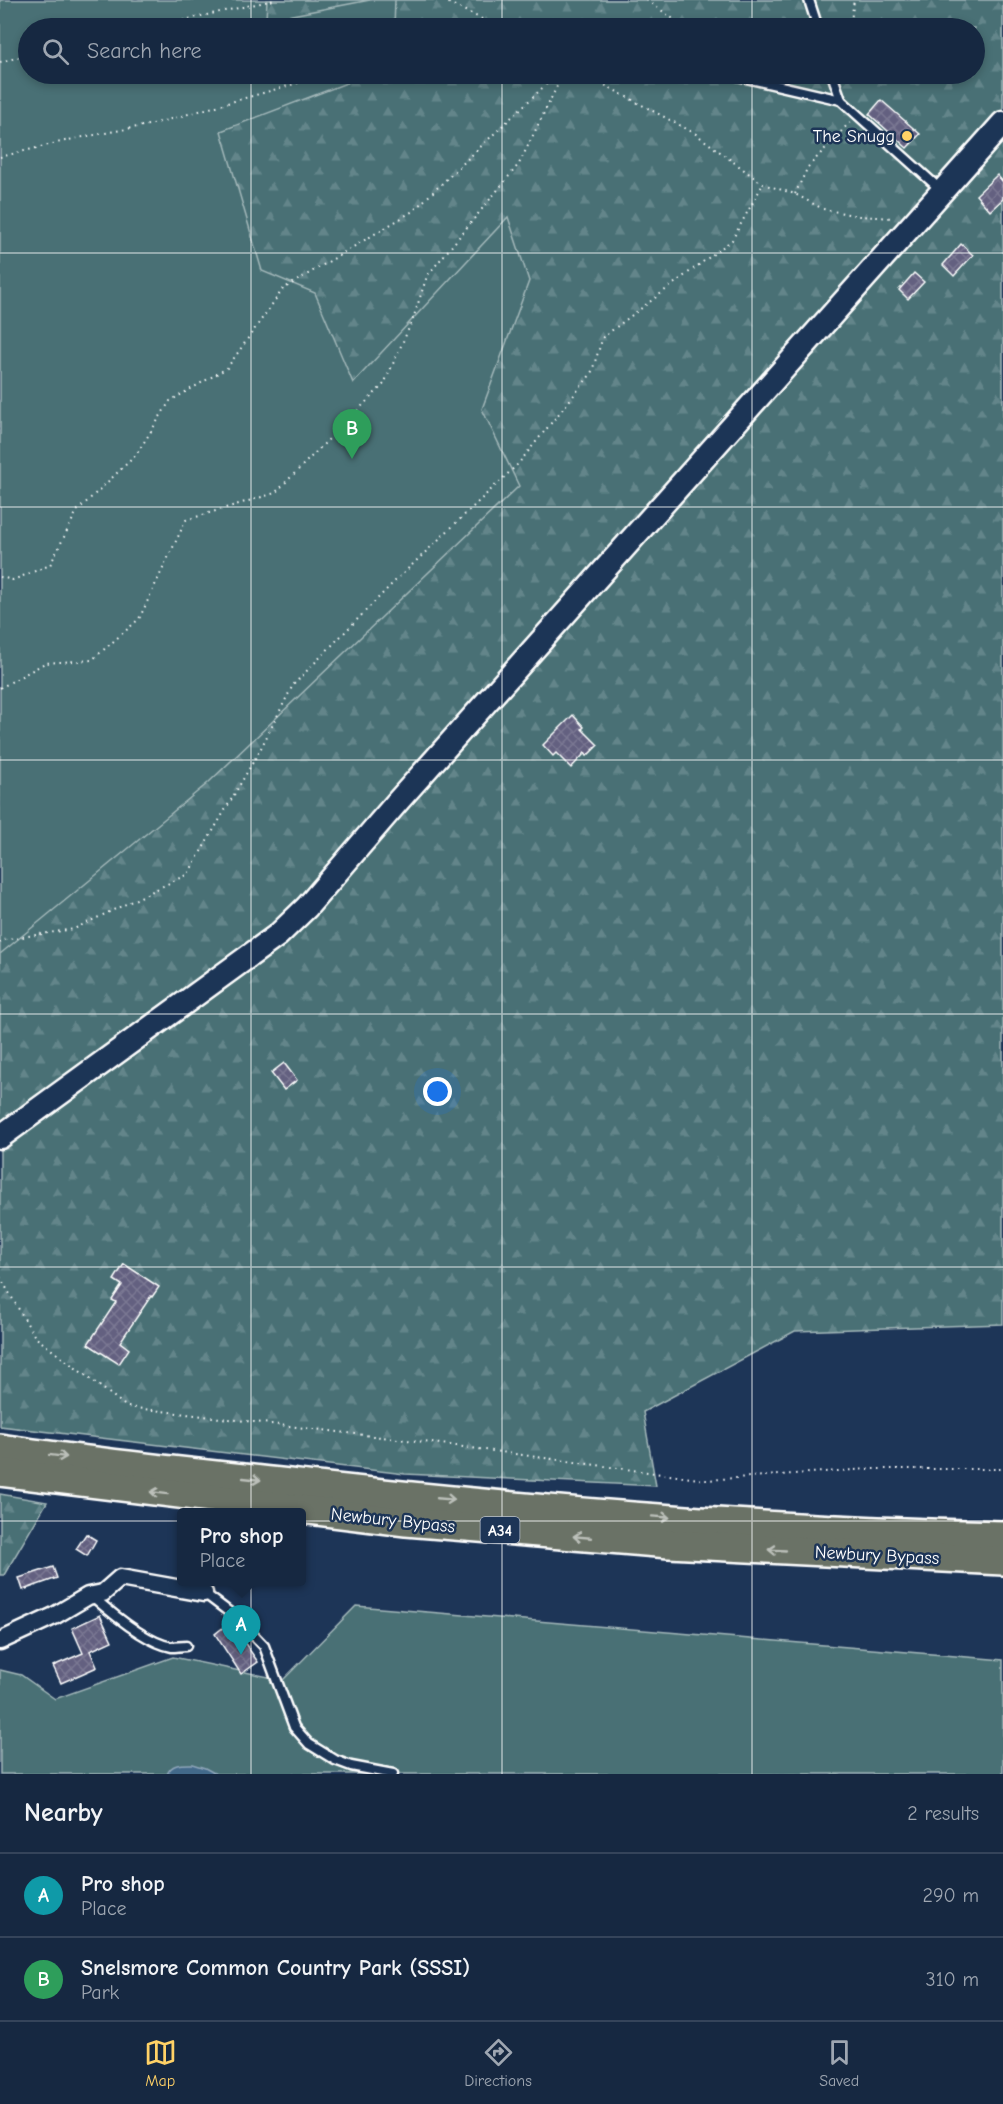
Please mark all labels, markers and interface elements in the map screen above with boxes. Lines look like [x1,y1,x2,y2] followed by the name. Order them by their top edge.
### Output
[18,18,985,84] search box
[39,35,72,68] icon: search
[87,38,202,64] text: Search here
[813,126,895,147] place label: The Snugg
[900,129,914,143] marker: The Snugg
[332,410,372,459] pin: B
[423,1077,452,1106] your location
[48,1451,67,1462] one-way arrow
[241,1474,261,1485] one-way arrow
[149,1487,169,1498] one-way arrow
[435,1494,455,1505] one-way arrow
[330,1504,456,1537] street label: Newbury Bypass
[177,1508,306,1586] popup
[650,1512,670,1523] one-way arrow
[480,1517,520,1543] road number: A34
[200,1523,283,1549] text: Pro shop
[573,1531,593,1542] one-way arrow
[814,1542,940,1569] street label: Newbury Bypass
[767,1544,787,1555] one-way arrow
[200,1549,245,1572] text: Place
[222,1606,260,1655] pin: A
[24,1798,103,1828] text: Nearby
[907,1802,979,1825] text: 2 results
[81,1871,165,1897] text: Pro shop
[38,1884,49,1907] text: A
[923,1884,979,1907] text: 290 m
[81,1897,127,1920] text: Place
[81,1955,470,1981] text: Snelsmore Common Country Park (SSSI)
[37,1968,50,1991] text: B
[926,1968,979,1991] text: 310 m
[81,1981,119,2004] text: Park
[144,2036,177,2090] tab: Map
[464,2036,532,2090] tab: Directions
[819,2036,859,2090] tab: Saved

